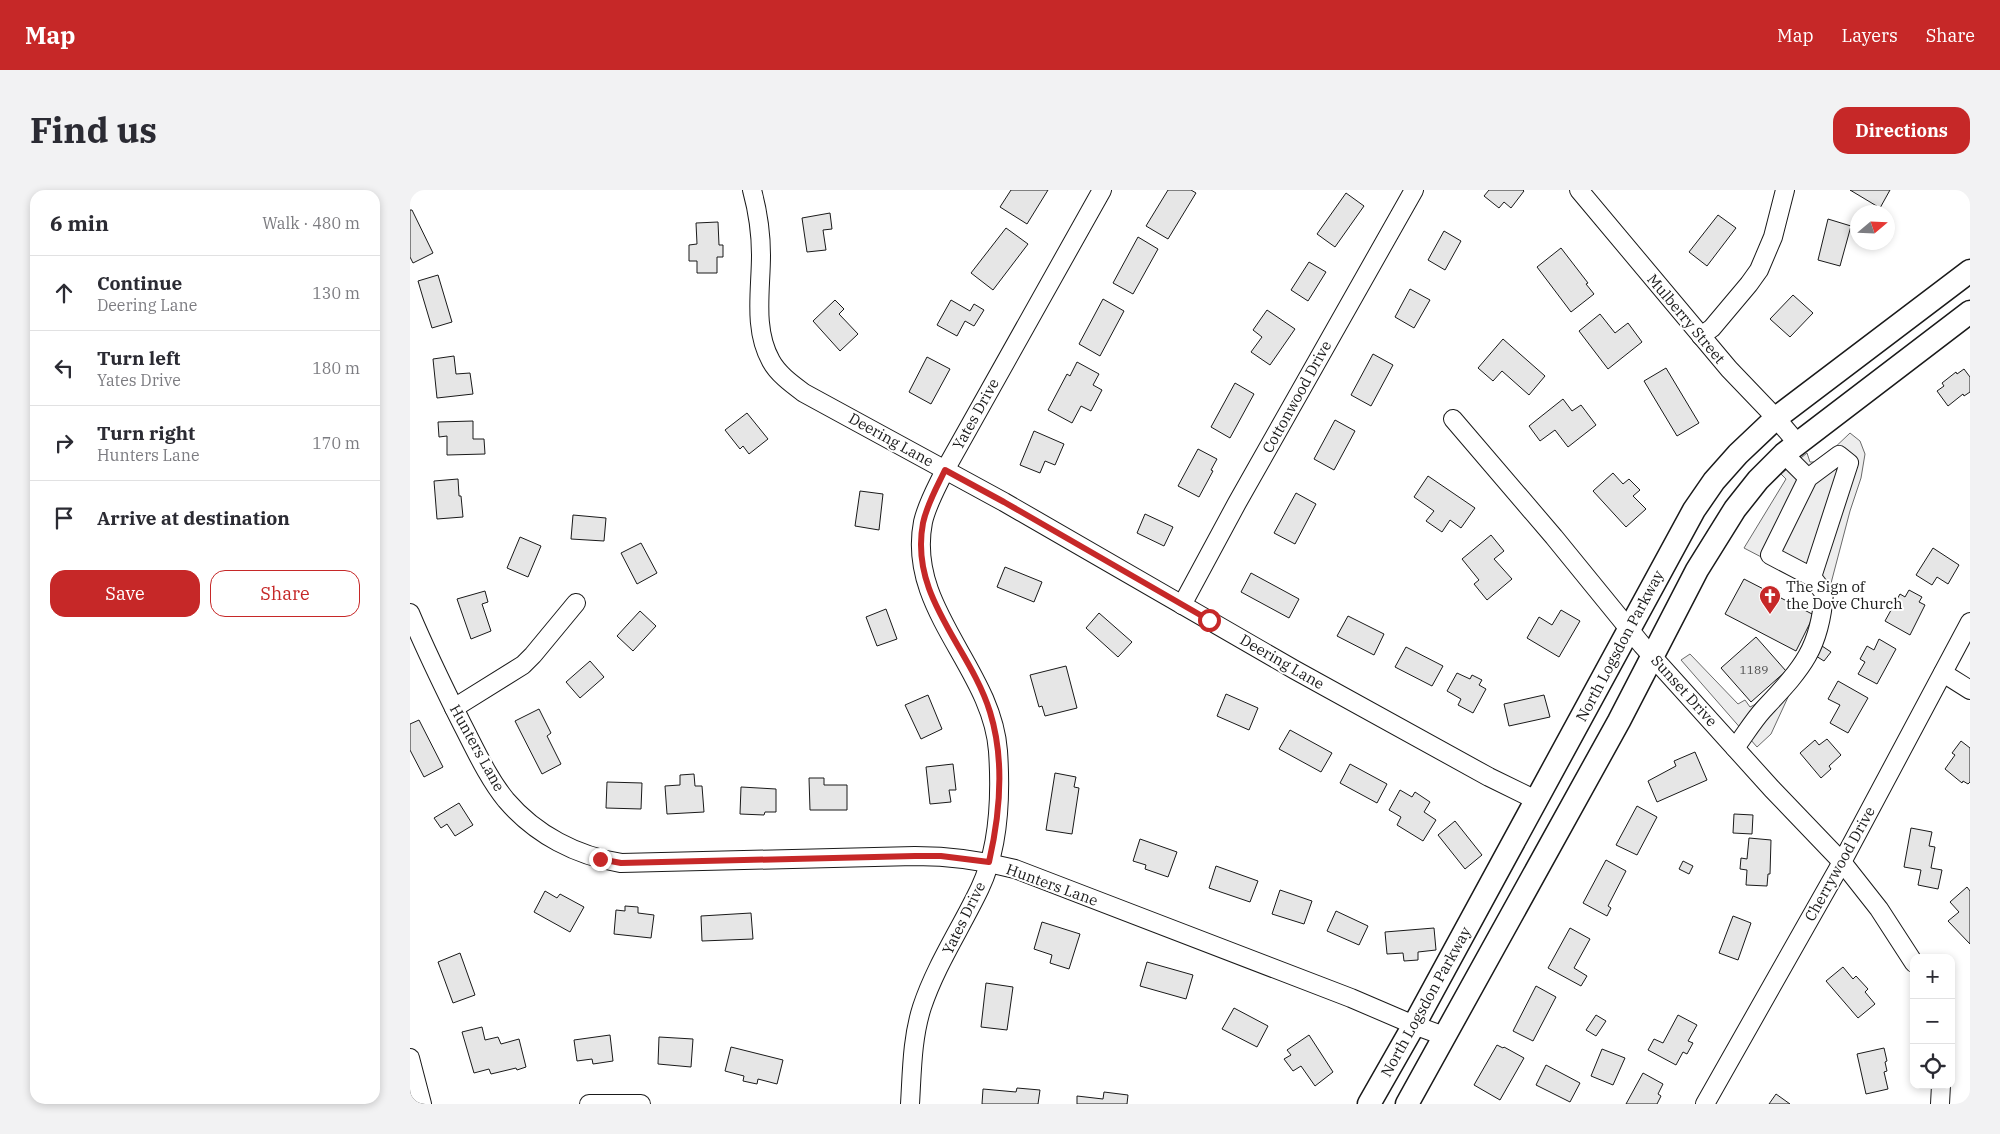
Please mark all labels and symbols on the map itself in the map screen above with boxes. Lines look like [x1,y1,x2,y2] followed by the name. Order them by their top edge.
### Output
[1850,205,1895,250] north arrow
[1643,270,1729,367] street label: Mulberry Street
[1258,337,1335,456] street label: Cottonwood Drive
[948,375,1003,453] street label: Yates Drive
[846,408,937,471] street label: Deering Lane
[1572,567,1668,725] street label: North Logsdon Parkway
[1786,577,1903,613] place label: The Sign of the Dove Church
[1758,584,1782,615] church icon: The Sign of the Dove Church
[1198,609,1221,632] route start
[1237,630,1328,693] street label: Deering Lane
[1647,651,1721,730] street label: Sunset Drive
[1740,662,1768,677] house number: 1189
[446,701,509,794] street label: Hunters Lane
[1800,803,1879,925] street label: Cherrywood Drive
[589,848,612,871] route end
[1004,859,1101,910] street label: Hunters Lane
[938,878,989,957] street label: Yates Drive
[1376,923,1475,1080] street label: North Logsdon Parkway

